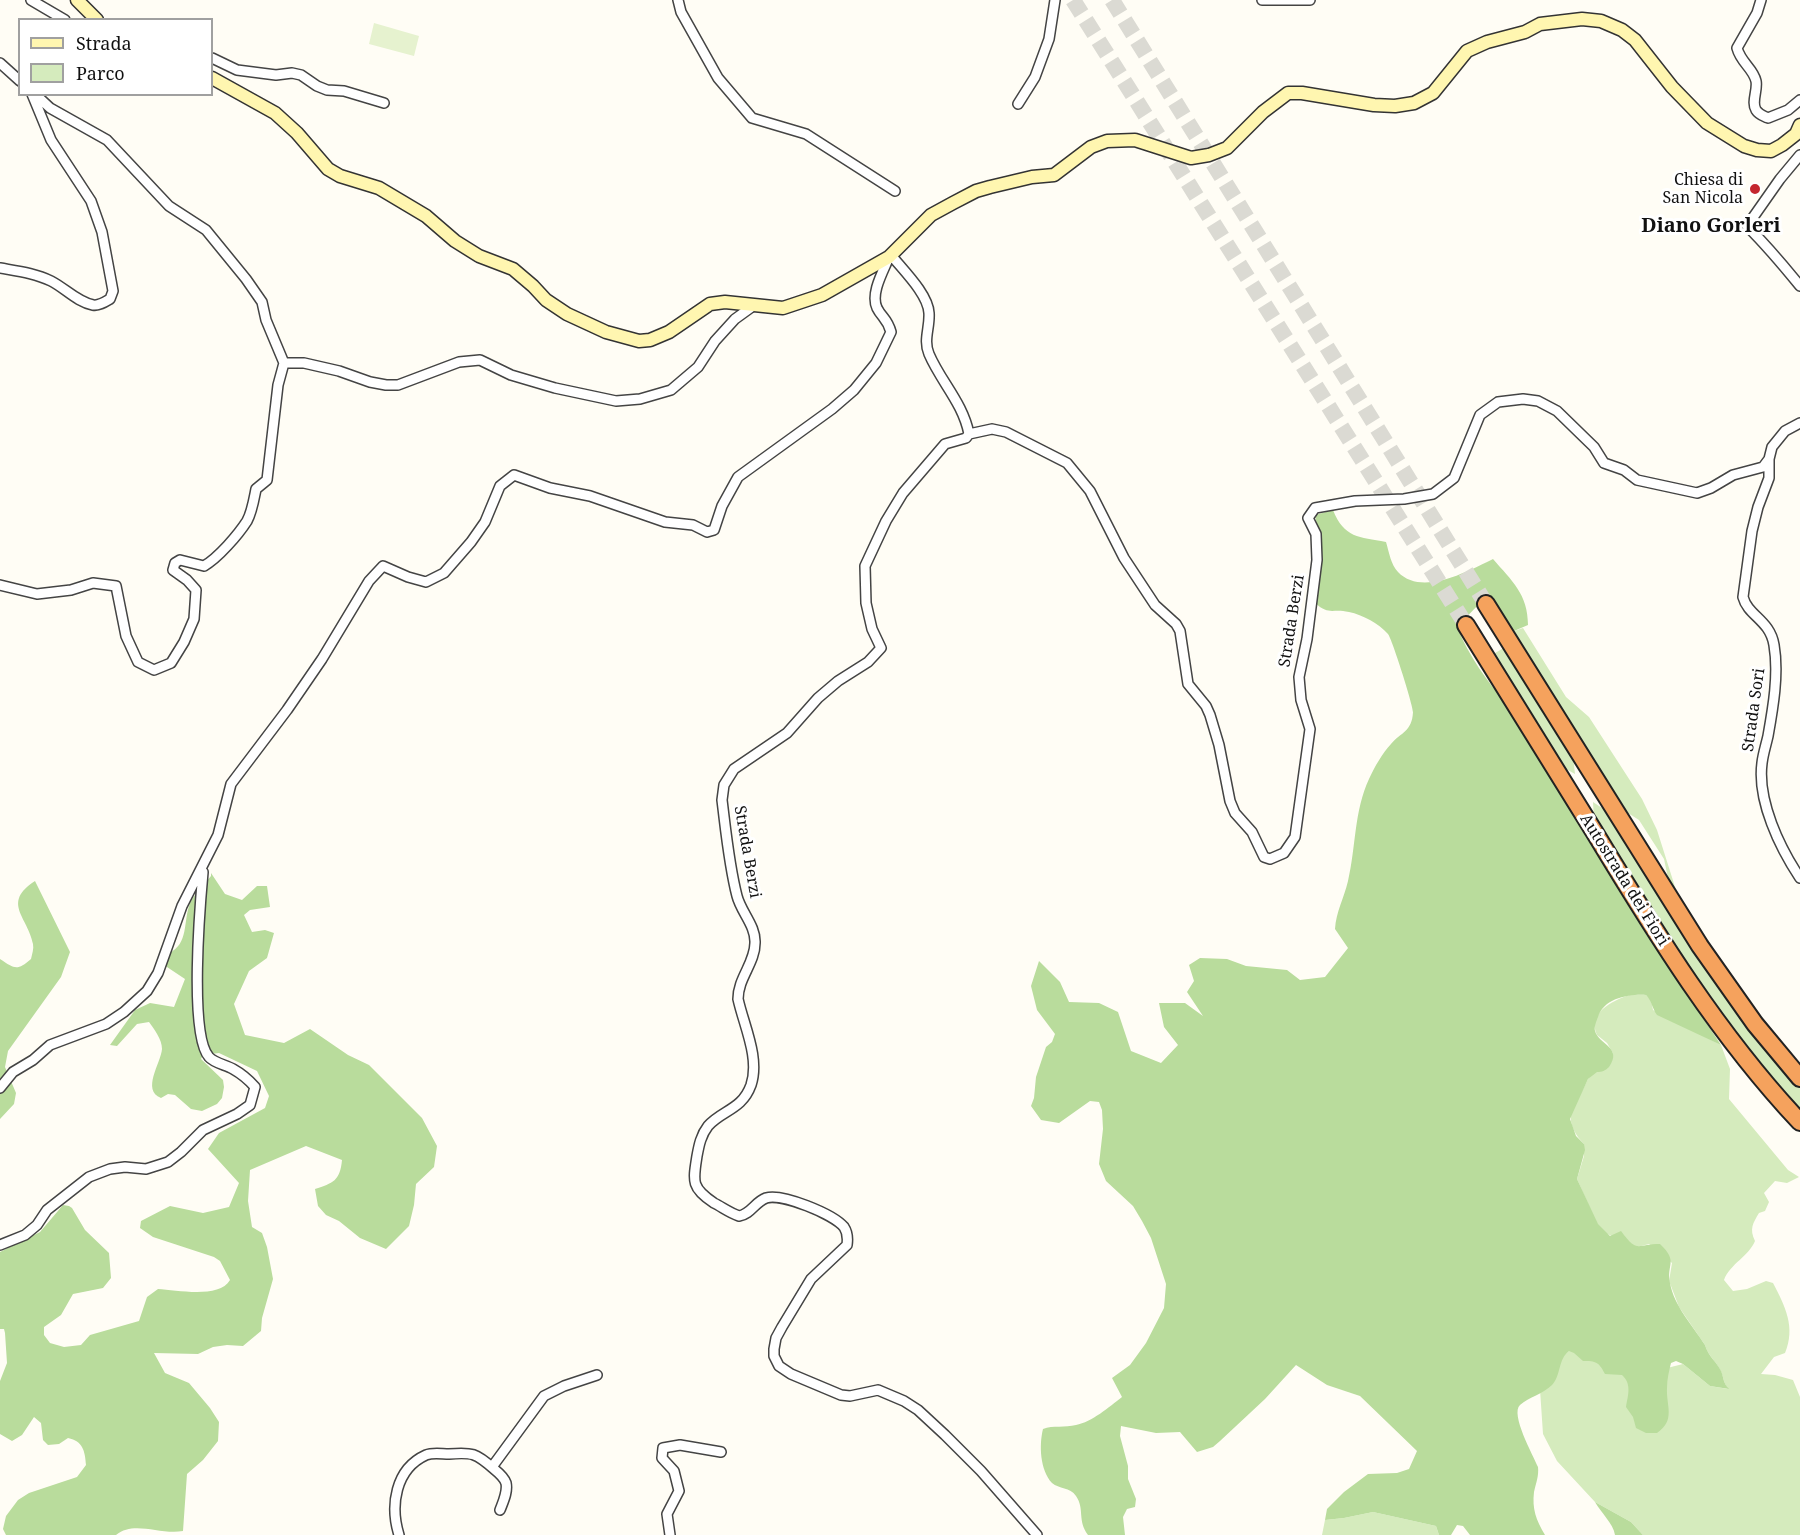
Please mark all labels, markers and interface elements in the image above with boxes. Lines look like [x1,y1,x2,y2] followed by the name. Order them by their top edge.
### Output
[18,18,213,96] legend
[76,31,132,55] text: Strada
[76,61,125,85] text: Parco
[1662,170,1743,208] place label: Chiesa di San Nicola
[1748,182,1762,196] marker: Chiesa di San Nicola
[1641,214,1781,238] district label: Diano Gorleri
[1275,573,1309,669] street label: Strada Berzi
[1739,667,1769,753] street label: Strada Sori
[729,804,765,900] street label: Strada Berzi
[1576,810,1672,950] street label: Autostrada dei Fiori

